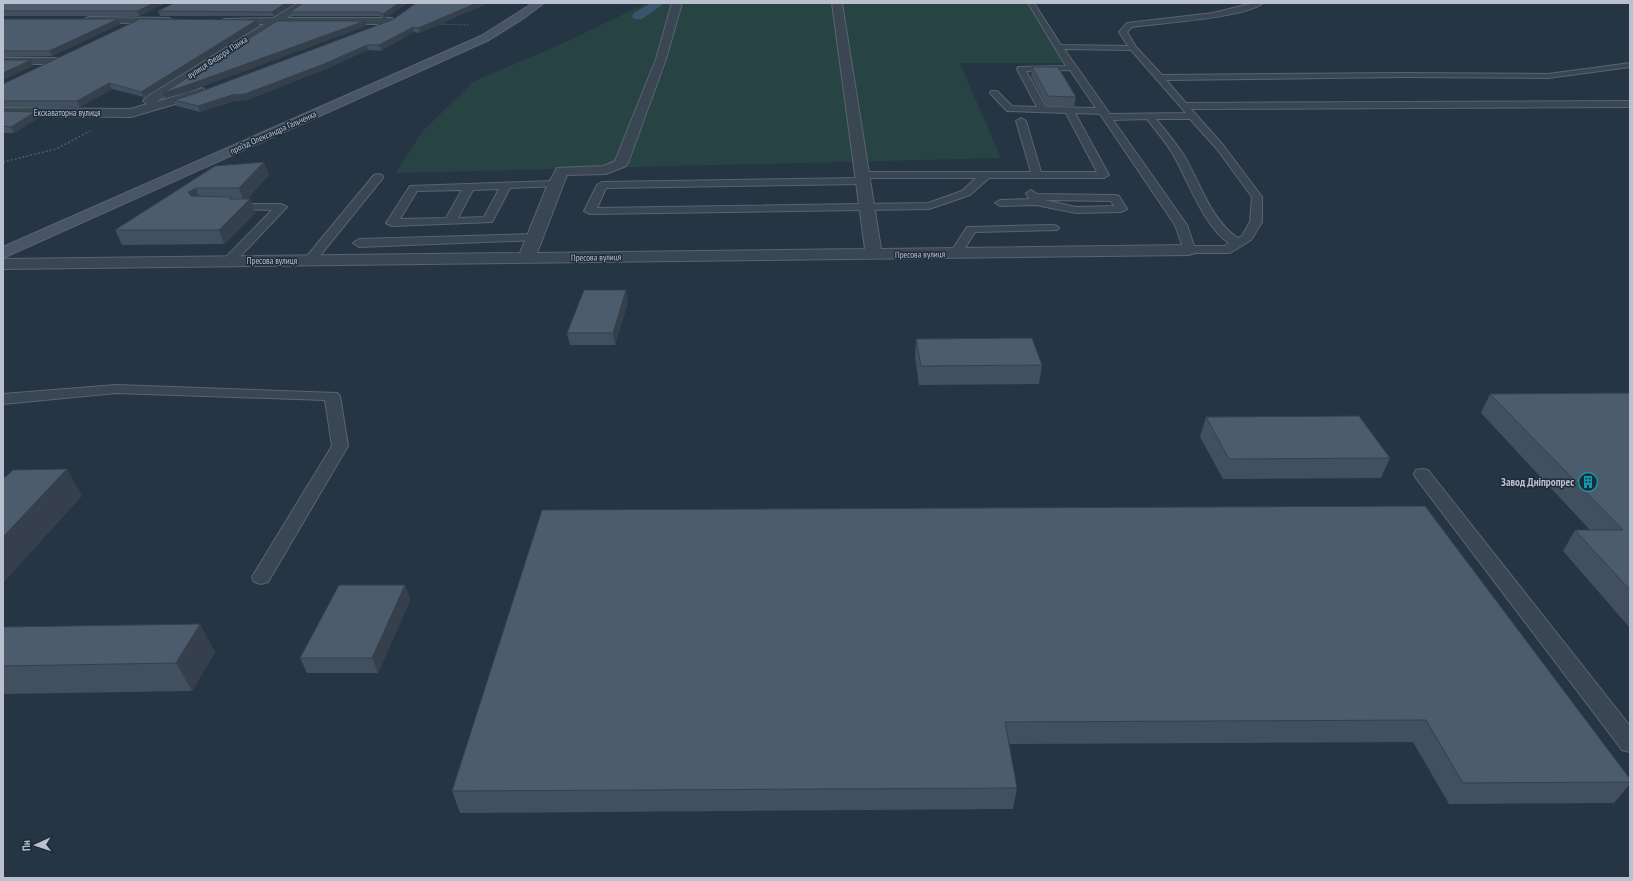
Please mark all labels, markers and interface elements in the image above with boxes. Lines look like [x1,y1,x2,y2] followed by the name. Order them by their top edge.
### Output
[185,33,250,81] street label: вулиця Федора Панка
[34,107,100,118] street label: Екскаваторна вулиця
[228,108,318,156] street label: проїзд Олександра Гальченка
[895,248,945,260] street label: Пресова вулиця
[571,251,621,263] street label: Пресова вулиця
[247,255,297,266] street label: Пресова вулиця
[1577,471,1599,493] building icon: Завод Дніпропрес
[1501,475,1574,489] place label: Завод Дніпропрес
[16,825,56,865] north arrow
[19,840,33,851] text: Пн

